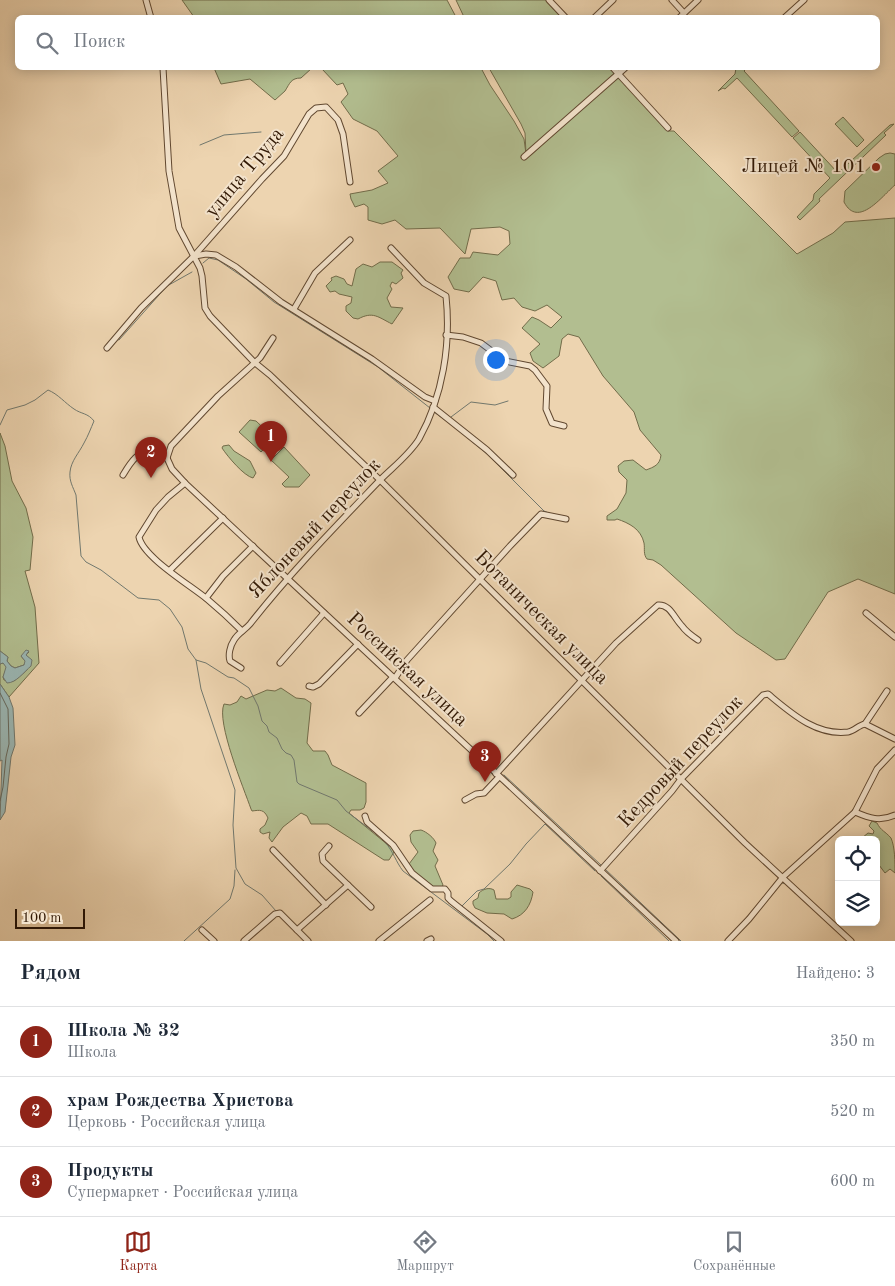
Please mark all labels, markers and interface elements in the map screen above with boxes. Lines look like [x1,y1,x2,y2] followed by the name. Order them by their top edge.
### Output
[15,15,880,70] search box
[33,29,61,57] icon: search
[73,33,125,52] text: Поиск
[202,124,288,222] street label: улица Труда
[741,157,866,177] place label: Лицей № 101
[870,161,882,173] marker: Лицей № 101
[483,347,509,373] your location
[255,421,287,462] pin: 1
[135,437,167,478] pin: 2
[245,455,385,603] street label: Яблоневый переулок
[470,547,612,689] street label: Ботаническая улица
[343,609,471,731] street label: Российская улица
[615,692,747,832] street label: Кедровый переулок
[469,741,501,782] pin: 3
[835,836,880,926] map controls
[835,836,880,881] button: locate
[835,881,880,926] button: layers
[15,906,85,929] scale bar
[22,911,61,925] text: 100 m
[20,963,81,984] text: Рядом
[796,966,875,982] text: Найдено: 3
[67,1022,180,1041] text: Школа № 32
[31,1034,41,1050] text: 1
[830,1034,875,1050] text: 350 m
[67,1045,117,1061] text: Школа
[67,1092,294,1111] text: храм Рождества Христова
[31,1104,41,1120] text: 2
[830,1104,875,1120] text: 520 m
[67,1115,266,1131] text: Церковь · Российская улица
[67,1162,154,1181] text: Продукты
[31,1174,41,1190] text: 3
[830,1174,875,1190] text: 600 m
[67,1185,298,1201] text: Супермаркет · Российская улица
[120,1228,157,1275] tab: Карта
[396,1228,454,1275] tab: Маршрут
[693,1228,775,1275] tab: Сохранённые

